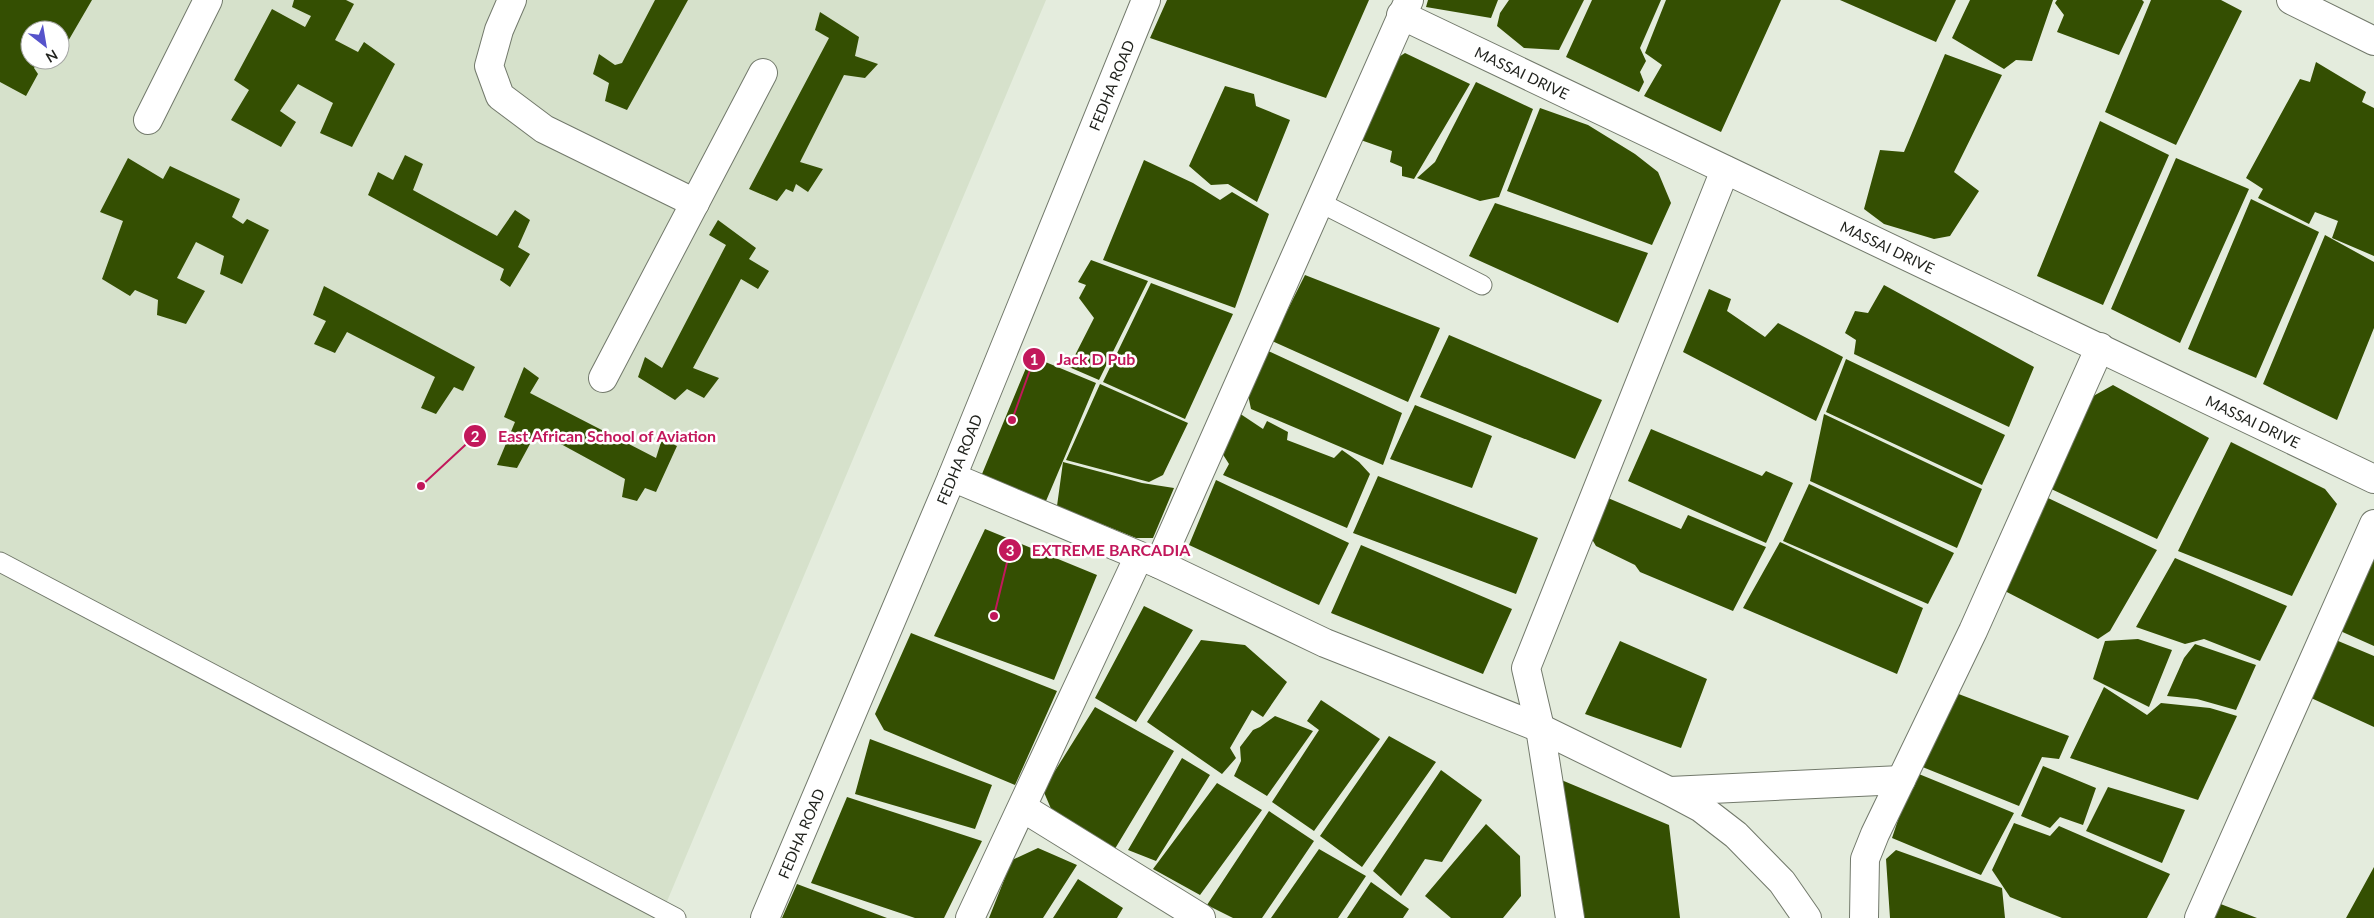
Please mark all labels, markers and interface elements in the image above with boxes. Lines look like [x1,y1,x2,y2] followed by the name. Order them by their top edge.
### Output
[20,20,70,70] north arrow
[1085,37,1138,133] street label: FEDHA ROAD
[1472,43,1572,103] street label: MASSAI DRIVE
[43,47,61,67] text: N
[1837,217,1938,277] street label: MASSAI DRIVE
[1021,344,1145,375] callout: Jack D Pub
[1057,349,1135,368] text: Jack D Pub
[1030,350,1038,368] text: 1
[2203,391,2303,451] street label: MASSAI DRIVE
[932,411,986,507] street label: FEDHA ROAD
[462,421,727,452] callout: East African School of Aviation
[498,426,716,445] text: East African School of Aviation
[471,427,480,445] text: 2
[997,535,1201,566] callout: EXTREME BARCADIA
[1032,540,1191,559] text: EXTREME BARCADIA
[1006,541,1014,559] text: 3
[774,786,828,881] street label: FEDHA ROAD

